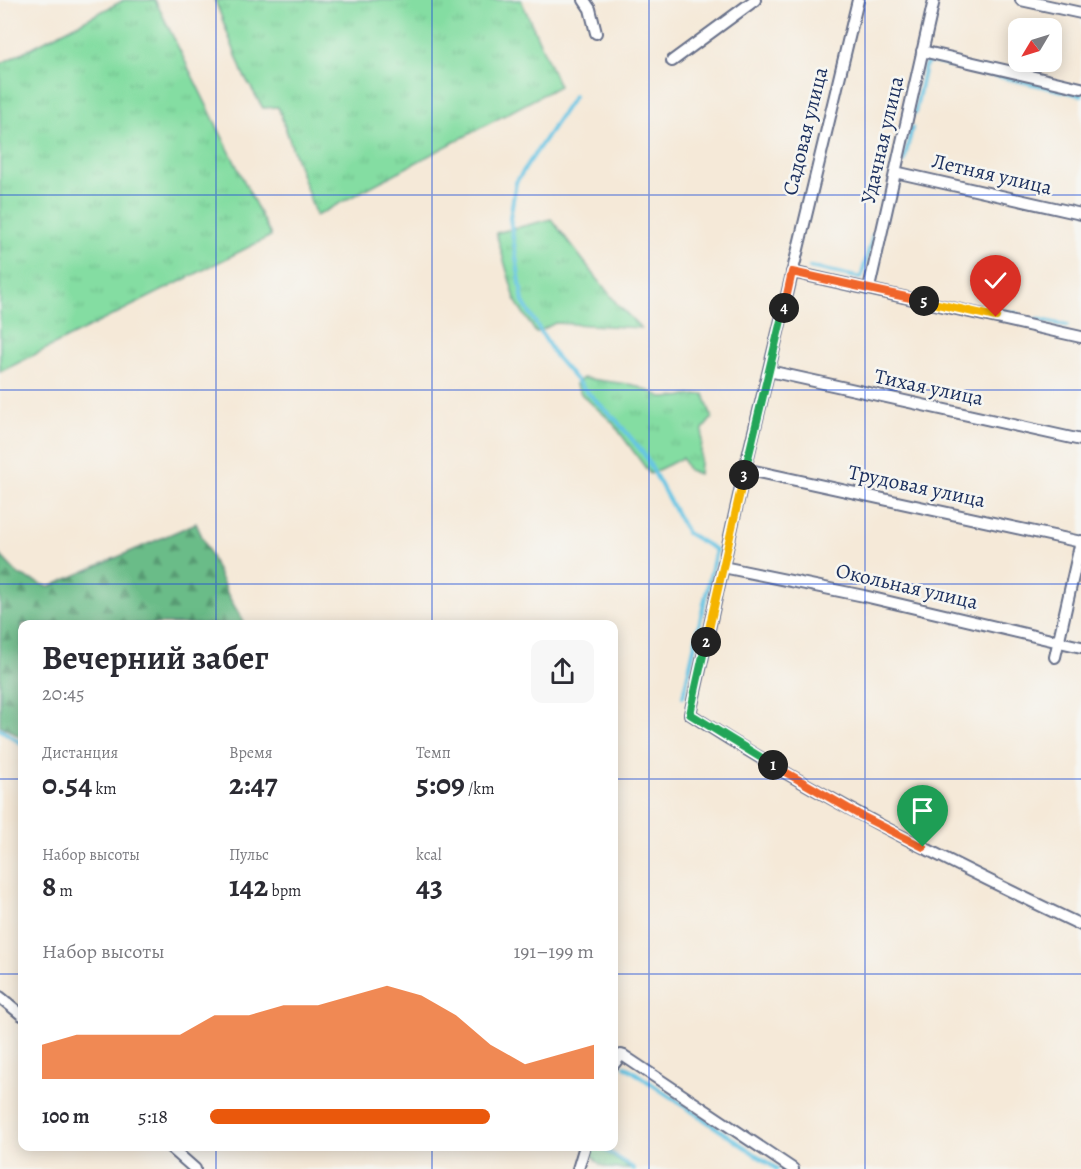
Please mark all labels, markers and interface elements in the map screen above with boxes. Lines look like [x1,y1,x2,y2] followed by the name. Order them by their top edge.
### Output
[1008,18,1062,72] north arrow
[1008,18,1062,72] map controls
[776,64,835,198] street label: Садовая улица
[854,73,910,207] street label: Удачная улица
[929,147,1055,201] street label: Летняя улица
[970,255,1021,317] pin
[979,264,1012,297] icon: check
[909,286,939,316] pin: 5
[921,290,927,312] text: 5
[769,293,799,323] pin: 4
[780,297,788,319] text: 4
[872,362,986,412] street label: Тихая улица
[846,458,988,514] street label: Трудовая улица
[729,460,759,490] pin: 3
[741,464,747,486] text: 3
[833,556,981,616] street label: Окольная улица
[691,627,721,657] pin: 2
[702,631,710,653] text: 2
[42,635,269,680] text: Вечерний забег
[531,640,594,703] button: share
[42,680,85,707] text: 20:45
[42,742,118,764] text: Дистанция
[229,742,273,764] text: Время
[416,742,451,764] text: Темп
[758,750,788,780] pin: 1
[770,754,776,776] text: 1
[42,764,92,804] text: 0.54
[229,764,278,804] text: 2:47
[416,764,465,804] text: 5:09
[92,778,117,800] text: km
[465,778,495,800] text: /km
[897,785,948,847] pin
[906,794,939,827] icon: arrive
[42,844,140,866] text: Набор высоты
[229,844,269,866] text: Пульс
[416,844,442,866] text: kcal
[42,866,56,906] text: 8
[229,866,268,906] text: 142
[416,866,443,906] text: 43
[56,880,73,902] text: m
[268,880,301,902] text: bpm
[42,938,165,965] text: Набор высоты
[513,938,594,965] text: 191–199 m
[42,1103,90,1130] text: 100 m
[138,1103,168,1130] text: 5:18

